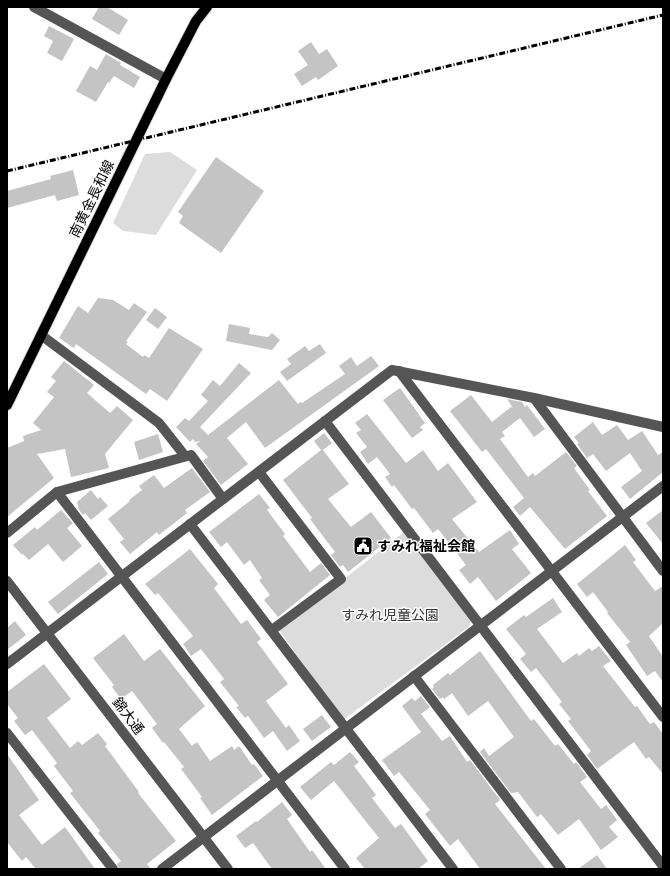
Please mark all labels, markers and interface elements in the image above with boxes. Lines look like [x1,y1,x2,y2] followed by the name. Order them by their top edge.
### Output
[66,158,118,240] street label: 南黄金長和線
[352,535,374,557] public building icon: すみれ福祉会館
[377,538,475,555] place label: すみれ福祉会館
[341,607,439,624] park label: すみれ児童公園
[109,694,147,738] street label: 錦大通

